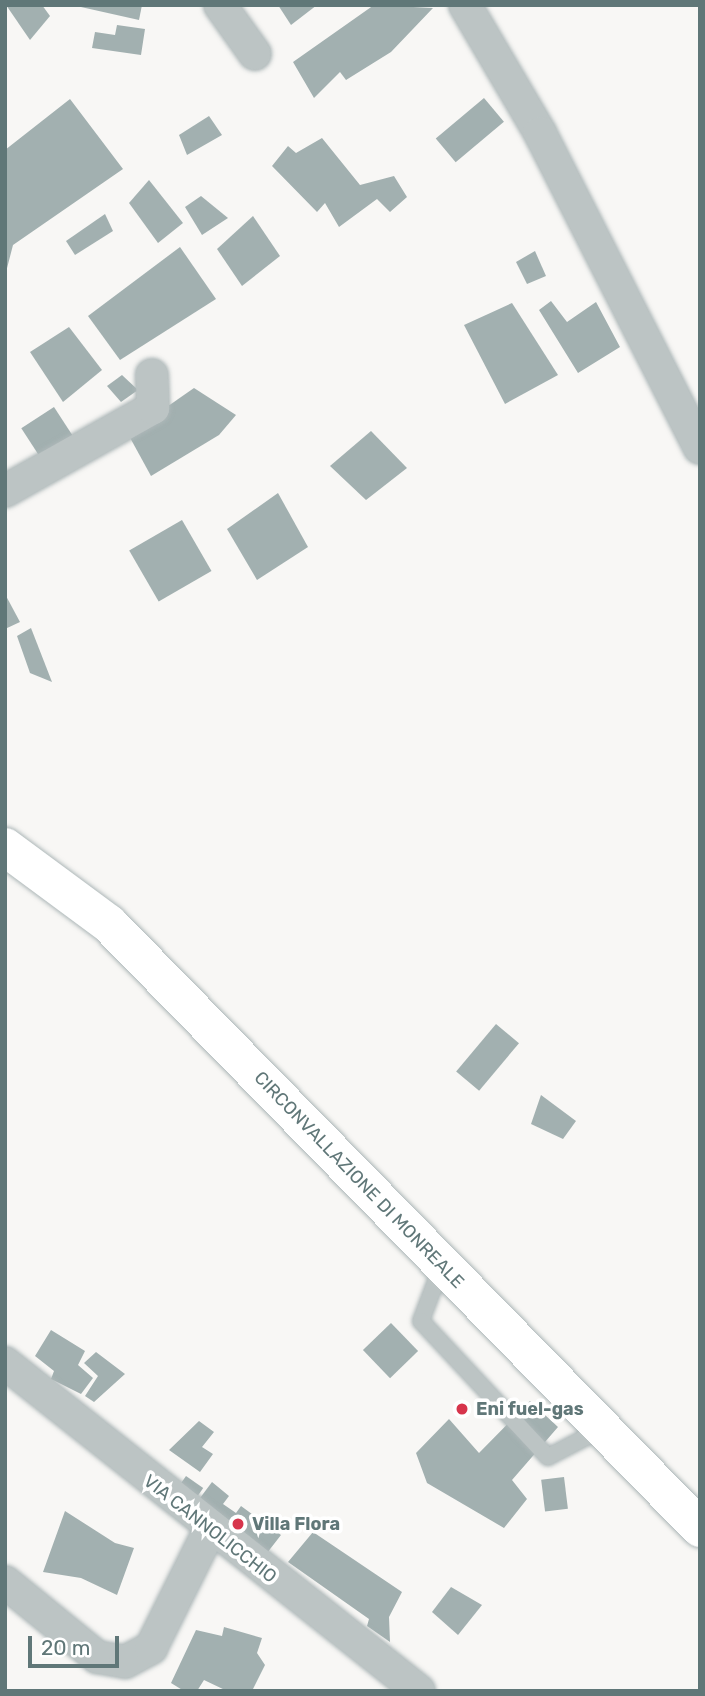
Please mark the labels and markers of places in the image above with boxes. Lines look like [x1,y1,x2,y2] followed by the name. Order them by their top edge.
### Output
[476,1398,584,1420] place label: Eni fuel-gas
[454,1401,470,1417] marker: Eni fuel-gas
[252,1513,340,1535] place label: Villa Flora
[230,1516,246,1532] marker: Villa Flora

